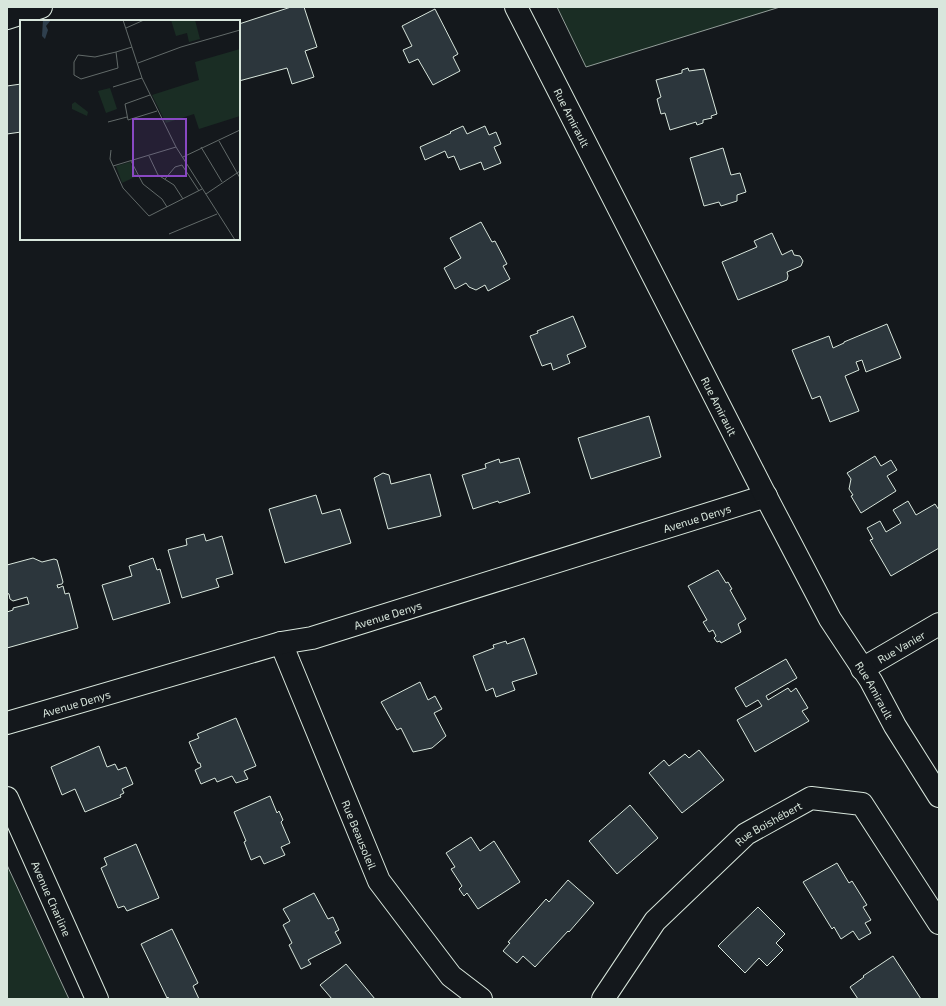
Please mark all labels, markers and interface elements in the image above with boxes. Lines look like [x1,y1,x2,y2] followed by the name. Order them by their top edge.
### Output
[20,20,240,240] inset map
[552,86,593,149] street label: Rue Amirault
[699,374,740,438] street label: Rue Amirault
[661,501,733,534] street label: Avenue Denys
[352,598,423,631] street label: Avenue Denys
[875,627,928,665] street label: Rue Vanier
[853,659,897,721] street label: Rue Amirault
[40,687,112,719] street label: Avenue Denys
[340,798,380,872] street label: Rue Beausoleil
[732,798,804,848] street label: Rue Boishébert
[29,859,74,938] street label: Avenue Charline

